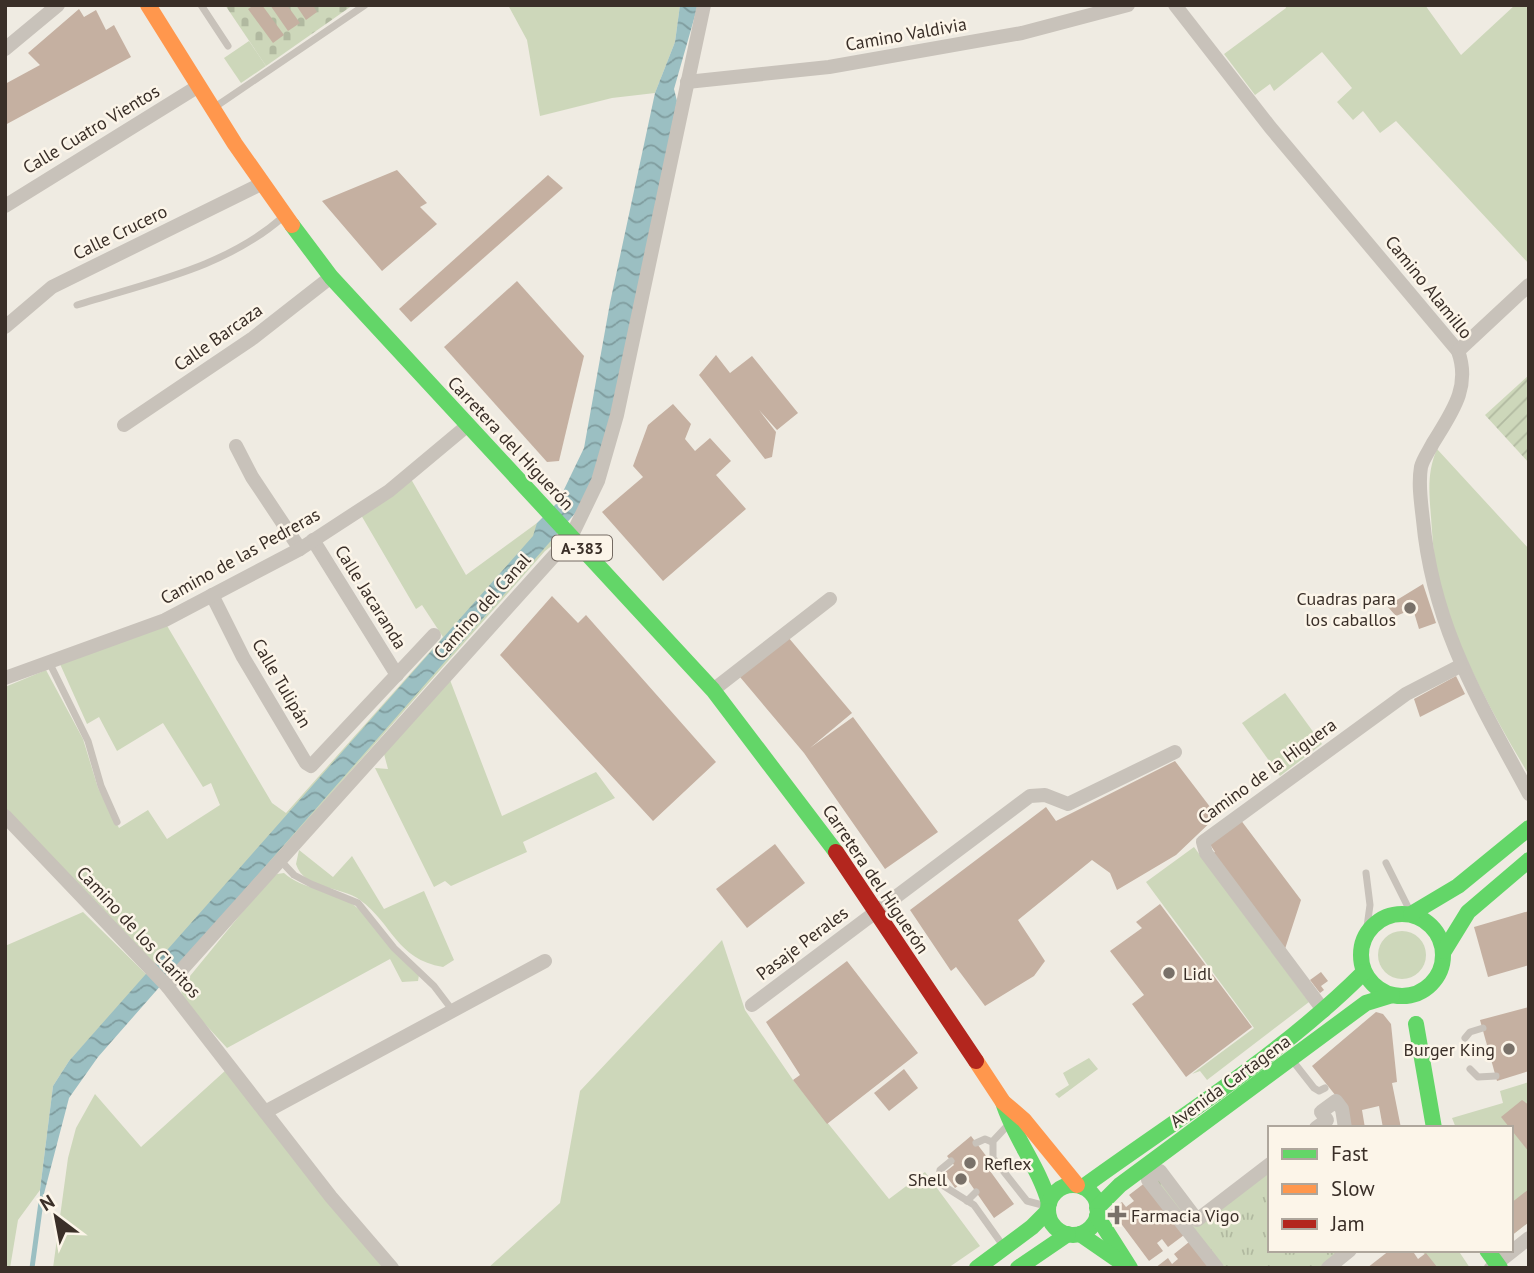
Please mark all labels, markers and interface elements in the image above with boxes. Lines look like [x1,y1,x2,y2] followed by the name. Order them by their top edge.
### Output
[844,12,968,56] street label: Camino Valdivia
[19,79,163,179] street label: Calle Cuatro Vientos
[69,199,171,265] street label: Calle Crucero
[1380,231,1478,343] street label: Camino Alamillo
[169,298,267,376] street label: Calle Barcaza
[443,371,579,515] street label: Carretera del Higuerón
[156,503,324,609] street label: Camino de las Pedreras
[552,536,612,561] road number: A-383
[330,541,412,653] street label: Calle Jacaranda
[428,548,536,664] street label: Camino del Canal
[1297,587,1396,631] place label: Cuadras para los caballos
[1402,600,1418,616] marker: Cuadras para los caballos
[247,634,317,732] street label: Calle Tulipán
[1193,713,1341,829] street label: Camino de la Higuera
[818,800,934,958] street label: Carretera del Higuerón
[72,861,206,1003] street label: Camino de los Claritos
[751,901,853,985] street label: Pasaje Perales
[1183,962,1213,985] place label: Lidl
[1161,965,1177,981] marker: Lidl
[1165,1029,1295,1133] street label: Avenida Cartagena
[1404,1038,1495,1061] place label: Burger King
[1501,1041,1517,1057] marker: Burger King
[1268,1126,1513,1252] legend
[1331,1140,1368,1167] text: Fast
[984,1152,1031,1175] place label: Reflex
[962,1155,978,1171] marker: Reflex
[908,1168,948,1191] place label: Shell
[953,1171,969,1187] marker: Shell
[1331,1175,1375,1202] text: Slow
[21,1182,91,1252] north arrow
[35,1189,59,1216] text: N
[1131,1204,1239,1227] place label: Farmacia Vigo
[1109,1207,1125,1223] marker: Farmacia Vigo
[1330,1210,1365,1237] text: Jam

